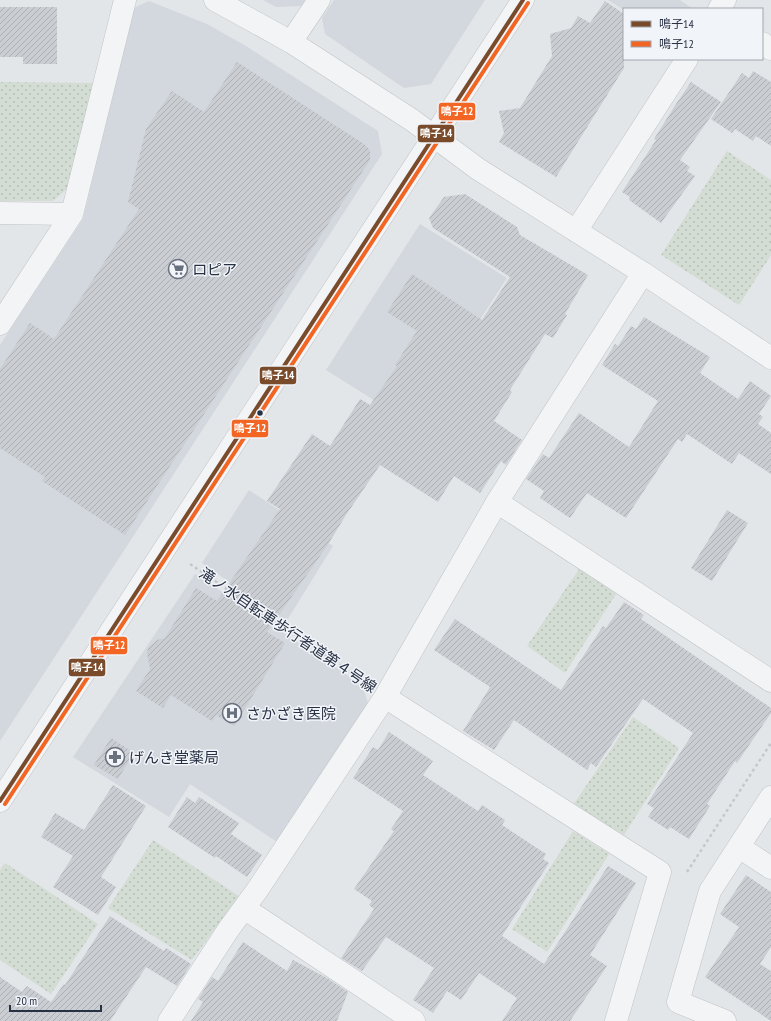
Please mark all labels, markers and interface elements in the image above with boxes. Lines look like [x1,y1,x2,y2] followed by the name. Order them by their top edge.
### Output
[623,8,763,60] legend
[659,16,694,31] text: 鳴子14
[659,36,694,51] text: 鳴子12
[438,102,476,121] line badge: 鳴子12
[441,104,473,118] text: 鳴子12
[417,124,455,143] line badge: 鳴子14
[420,126,453,140] text: 鳴子14
[167,258,189,280] supermarket icon: ロピア
[192,260,237,279] place label: ロピア
[259,366,297,385] line badge: 鳴子14
[262,368,295,382] text: 鳴子14
[255,408,265,418] unlabelled marker
[231,419,269,438] line badge: 鳴子12
[234,421,266,435] text: 鳴子12
[196,563,380,697] street label: 滝ノ水自転車歩行者道第４号線
[90,636,128,655] line badge: 鳴子12
[93,638,125,652] text: 鳴子12
[68,658,106,677] line badge: 鳴子14
[71,660,104,674] text: 鳴子14
[221,702,243,724] hospital icon: さかざき医院
[246,704,336,723] place label: さかざき医院
[104,746,126,768] pharmacy icon: げんき堂薬局
[129,748,219,767] place label: げんき堂薬局
[10,987,101,1013] scale bar
[16,993,37,1008] text: 20 m

